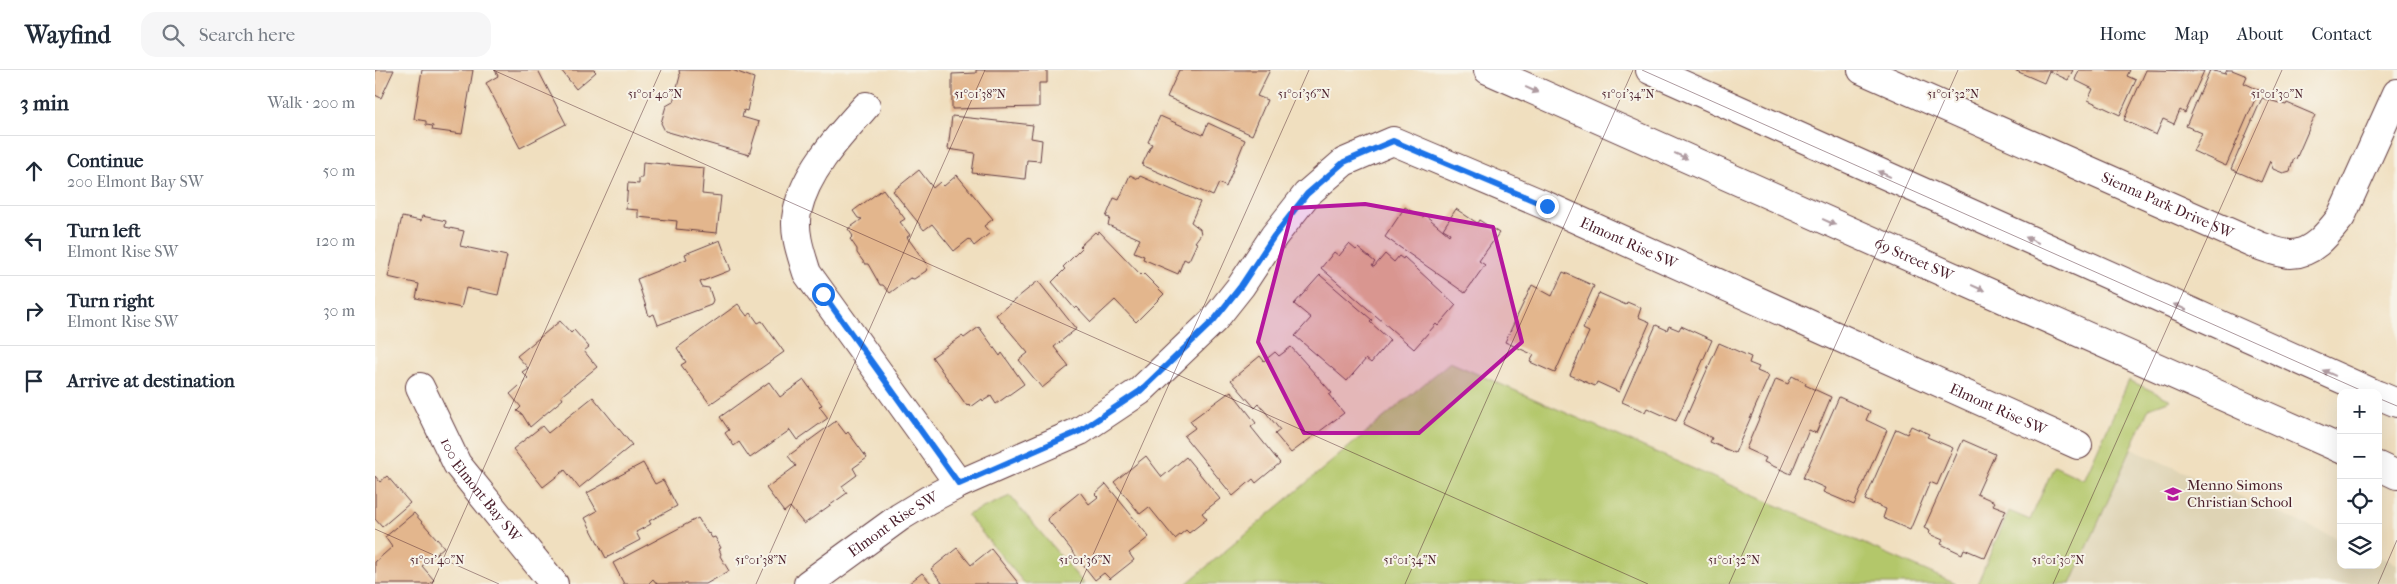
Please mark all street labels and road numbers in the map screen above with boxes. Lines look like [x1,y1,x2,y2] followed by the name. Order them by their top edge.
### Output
[2099,168,2237,243] street label: Sienna Park Drive SW
[1577,213,1681,273] street label: Elmont Rise SW
[1872,234,1957,285] street label: 69 Street SW
[1947,379,2051,439] street label: Elmont Rise SW
[437,435,526,546] street label: 100 Elmont Bay SW
[845,487,942,561] street label: Elmont Rise SW

